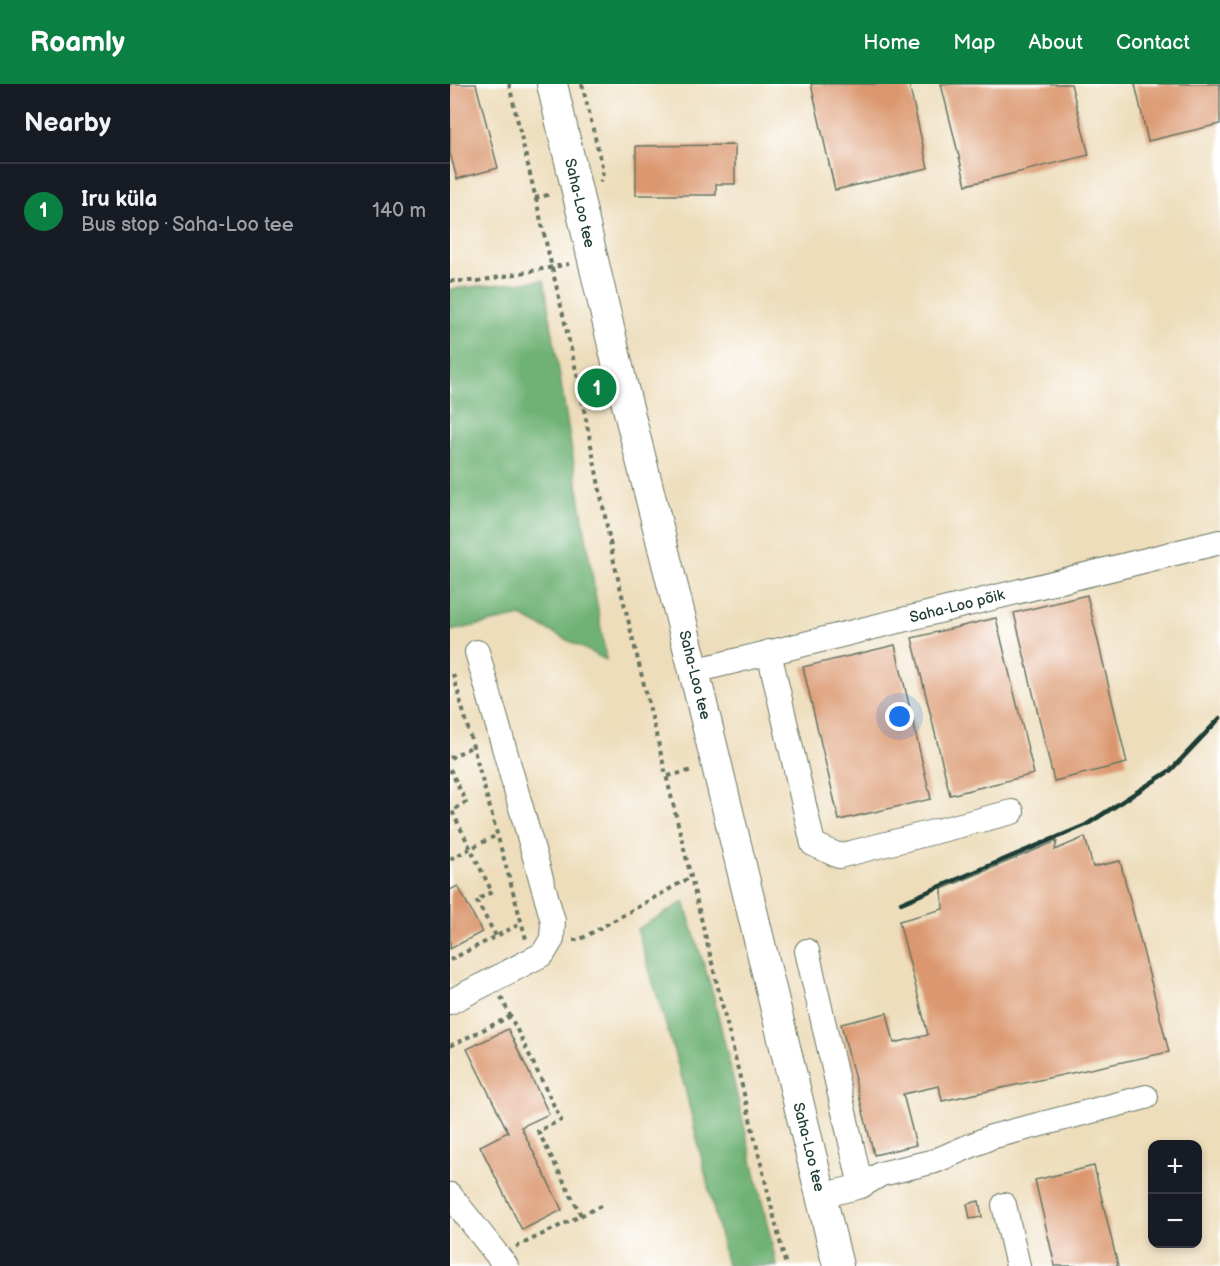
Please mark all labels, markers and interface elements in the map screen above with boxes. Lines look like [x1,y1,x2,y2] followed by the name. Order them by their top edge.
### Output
[30,26,125,59] text: Roamly
[863,30,920,55] text: Home
[953,30,995,55] text: Map
[1028,30,1083,55] text: About
[1116,30,1190,55] text: Contact
[24,108,111,139] text: Nearby
[560,157,599,250] street label: Saha-Loo tee
[81,186,157,213] text: Iru küla
[39,199,48,223] text: 1
[372,199,426,223] text: 140 m
[81,213,294,237] text: Bus stop · Saha-Loo tee
[578,366,616,410] pin: 1
[908,585,1007,627] street label: Saha-Loo põik
[674,629,715,722] street label: Saha-Loo tee
[885,702,914,731] your location
[788,1101,829,1194] street label: Saha-Loo tee
[1148,1140,1202,1248] map controls
[1148,1140,1202,1194] button: +
[1148,1194,1202,1248] button: −

